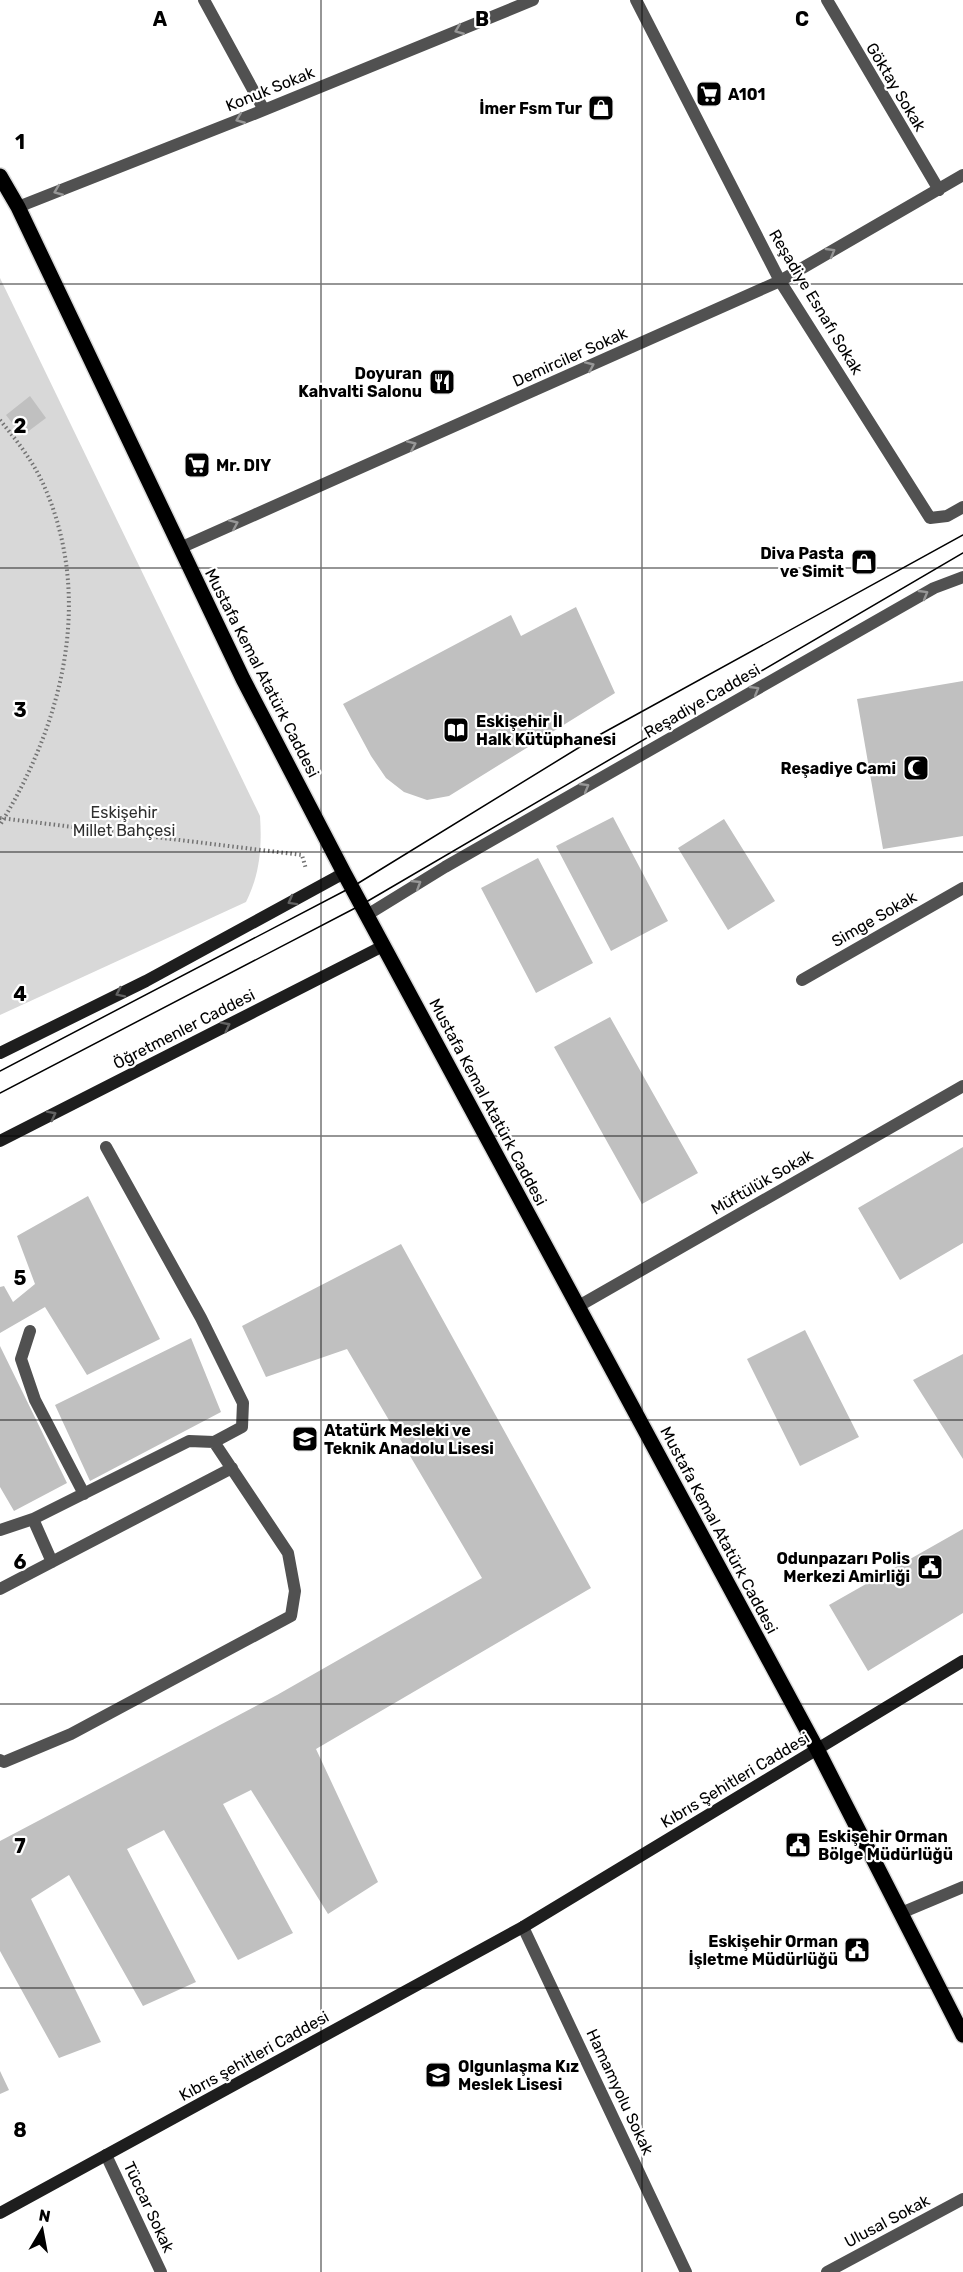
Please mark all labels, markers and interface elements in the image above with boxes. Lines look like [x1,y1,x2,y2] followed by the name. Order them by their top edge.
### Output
[153,7,168,31] text: A
[475,7,489,31] text: B
[795,7,809,31] text: C
[455,23,466,35] one-way arrow
[862,39,930,135] street label: Göktay Sokak
[223,62,318,115] street label: Konuk Sokak
[694,79,724,109] supermarket icon: A101
[728,85,766,104] place label: A101
[586,93,616,123] shop icon: İmer Fsm Tur
[479,99,583,118] place label: İmer Fsm Tur
[235,112,246,124] one-way arrow
[15,130,25,154] text: 1
[54,184,65,196] one-way arrow
[765,226,867,379] street label: Reşadiye Esnafı Sokak
[825,248,835,259] one-way arrow
[510,323,631,391] street label: Demirciler Sokak
[583,361,594,373] one-way arrow
[298,364,422,401] place label: Doyuran Kahvalti Salonu
[427,367,457,397] restaurant icon: Doyuran Kahvalti Salonu
[14,414,27,438] text: 2
[405,440,416,452] one-way arrow
[182,450,212,480] supermarket icon: Mr. DIY
[216,456,271,475] place label: Mr. DIY
[227,520,238,532] one-way arrow
[760,544,845,581] place label: Diva Pasta ve Simit
[849,547,879,577] shop icon: Diva Pasta ve Simit
[201,565,323,781] street label: Mustafa Kemal Atatürk Caddesi
[918,589,929,601] one-way arrow
[641,660,763,742] street label: Reşadiye Caddesi
[749,686,759,697] one-way arrow
[13,698,27,722] text: 3
[476,712,616,749] place label: Eskişehir İl Halk Kütüphanesi
[441,715,471,745] library icon: Eskişehir İl Halk Kütüphanesi
[901,753,931,783] mosque icon: Reşadiye Cami
[781,759,896,778] place label: Reşadiye Cami
[579,782,590,794] one-way arrow
[73,803,175,840] park label: Eskişehir Millet Bahçesi
[411,880,421,892] one-way arrow
[828,887,920,951] street label: Simge Sokak
[288,894,298,905] one-way arrow
[13,982,27,1006] text: 4
[110,985,258,1073] street label: Öğretmenler Caddesi
[116,986,127,997] one-way arrow
[425,995,551,1209] street label: Mustafa Kemal Atatürk Caddesi
[219,1022,230,1033] one-way arrow
[46,1111,56,1122] one-way arrow
[708,1145,817,1219] street label: Müftülük Sokak
[14,1266,27,1290] text: 5
[324,1421,494,1458] place label: Atatürk Mesleki ve Teknik Anadolu Lisesi
[656,1423,782,1637] street label: Mustafa Kemal Atatürk Caddesi
[290,1424,320,1454] school or university icon: Atatürk Mesleki ve Teknik Anadolu Lisesi
[776,1549,910,1586] place label: Odunpazarı Polis Merkezi Amirliği
[13,1550,27,1574] text: 6
[915,1552,945,1582] public building icon: Odunpazarı Polis Merkezi Amirliği
[657,1728,813,1832] street label: Kıbrıs Şehitleri Caddesi
[818,1827,953,1864] place label: Eskişehir Orman Bölge Müdürlüğü
[783,1830,813,1860] public building icon: Eskişehir Orman Bölge Müdürlüğü
[14,1834,26,1858] text: 7
[689,1932,838,1969] place label: Eskişehir Orman İşletme Müdürlüğü
[842,1935,872,1965] public building icon: Eskişehir Orman İşletme Müdürlüğü
[176,2007,332,2105] street label: Kıbrıs şehitleri Caddesi
[582,2026,658,2159] street label: Hamamyolu Sokak
[458,2057,579,2094] place label: Olgunlaşma Kız Meslek Lisesi
[423,2060,453,2090] school or university icon: Olgunlaşma Kız Meslek Lisesi
[13,2118,27,2142] text: 8
[120,2159,179,2256] street label: Tüccar Sokak
[841,2190,934,2251] street label: Ulusal Sokak
[12,2200,72,2260] north arrow
[37,2205,52,2226] text: N

